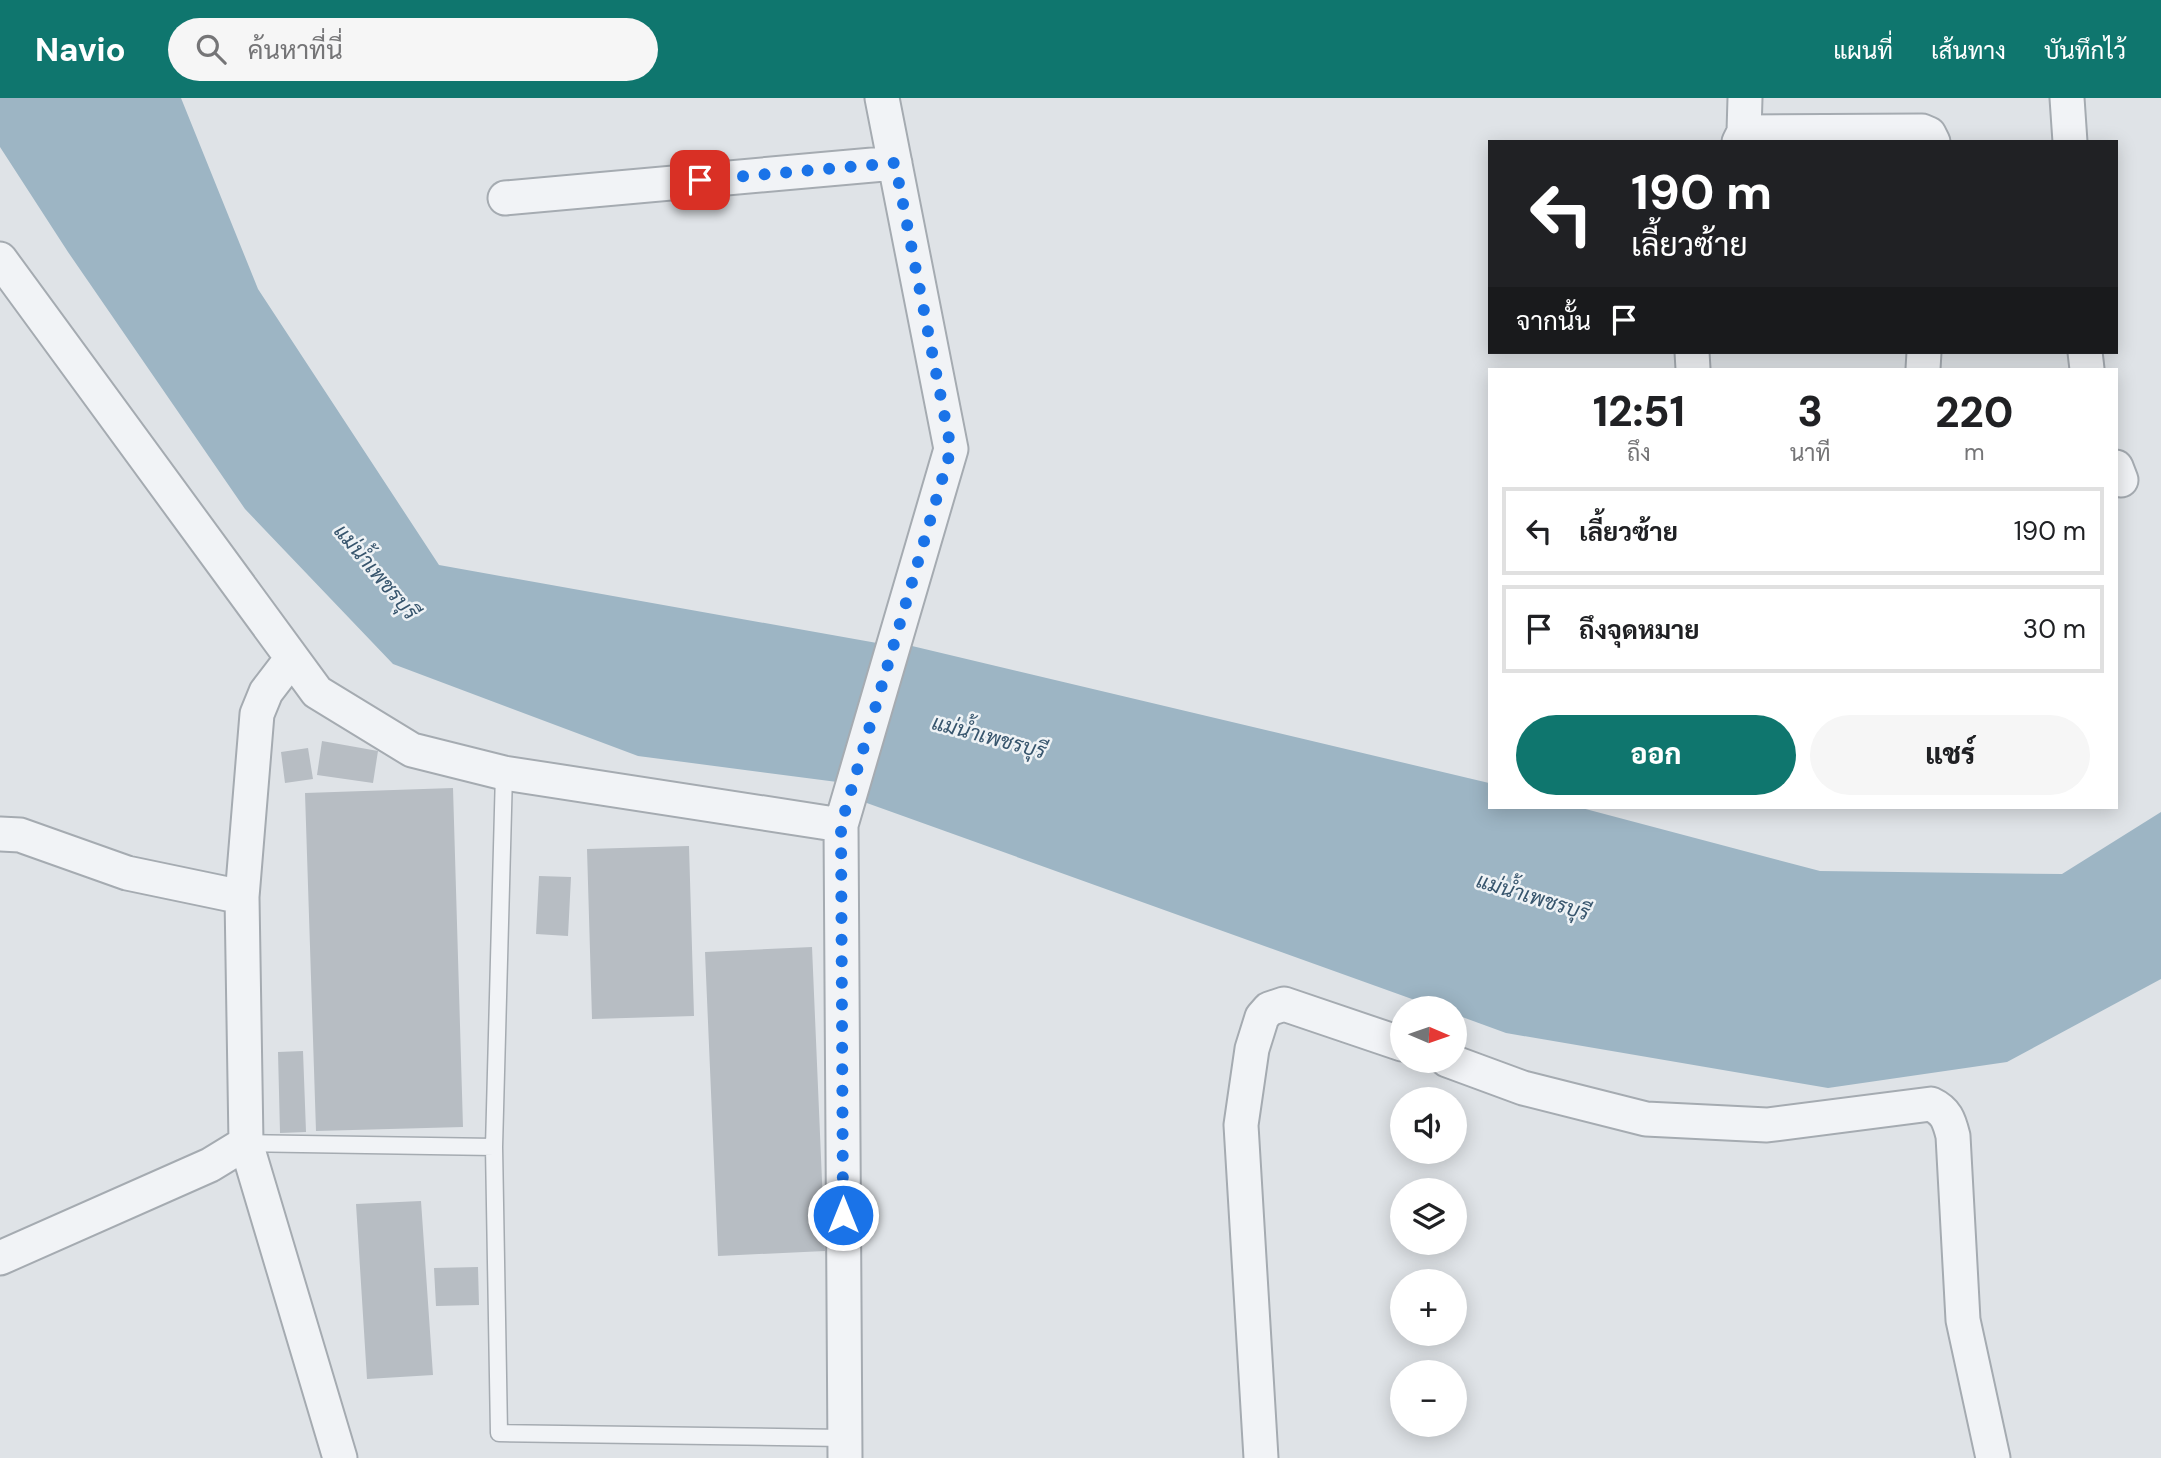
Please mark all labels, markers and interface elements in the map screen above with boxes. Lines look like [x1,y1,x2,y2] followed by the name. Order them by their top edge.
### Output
[168,18,658,81] search box
[35,28,126,71] text: Navio
[192,30,230,68] icon: search
[248,33,343,67] text: ค้นหาที่นี่
[1833,35,1893,66] text: แผนที่
[1931,35,2006,66] text: เส้นทาง
[2044,35,2126,66] text: บันทึกไว้
[670,150,730,210] pin
[1631,160,1772,224] text: 190 m
[681,161,719,199] icon: arrive
[1516,168,1607,259] icon: left
[1631,224,1748,266] text: เลี้ยวซ้าย
[1605,301,1643,339] icon: arrive
[1516,304,1591,338] text: จากนั้น
[1593,384,1685,439] text: 12:51
[1797,384,1823,439] text: 3
[1935,385,2013,440] text: 220
[1964,437,1985,467] text: m
[1627,438,1651,468] text: ถึง
[1790,438,1831,468] text: นาที
[1520,512,1558,550] icon: left
[2014,514,2086,548] text: 190 m
[1579,515,1678,549] text: เลี้ยวซ้าย
[328,516,429,627] water label: แม่น้ำเพชรบุรี
[1520,610,1558,648] icon: arrive
[2023,612,2086,646] text: 30 m
[1579,613,1700,647] text: ถึงจุดหมาย
[929,704,1052,766] water label: แม่น้ำเพชรบุรี
[1516,715,1796,795] button: ออก
[1810,715,2090,795] button: แชร์
[1473,863,1596,928] water label: แม่น้ำเพชรบุรี
[1390,996,1466,1073] north arrow
[1390,996,1467,1437] map controls
[1390,1087,1467,1164] button: sound
[806,1178,880,1252] position arrow
[1390,1178,1467,1255] button: layers
[1390,1269,1467,1346] button: +
[1390,1360,1467,1437] button: −

